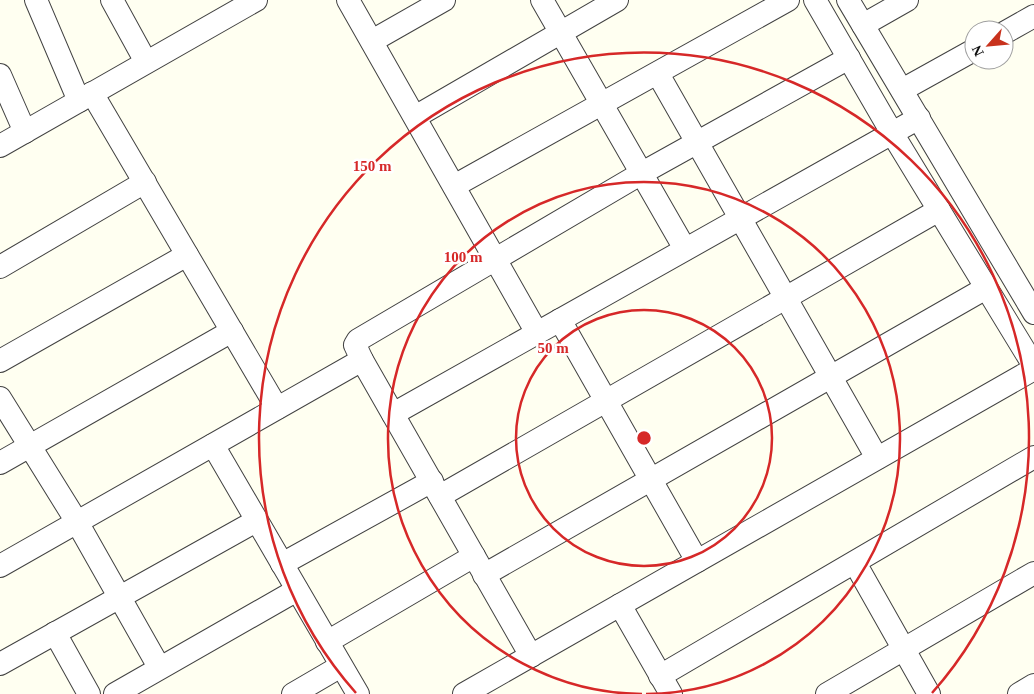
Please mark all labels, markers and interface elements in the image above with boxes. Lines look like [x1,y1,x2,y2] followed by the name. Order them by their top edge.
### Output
[964,20,1014,70] north arrow
[969,43,987,59] text: N
[353,158,392,174] text: 150 m
[444,249,483,265] text: 100 m
[537,340,569,356] text: 50 m
[635,429,653,447] centre of rings

